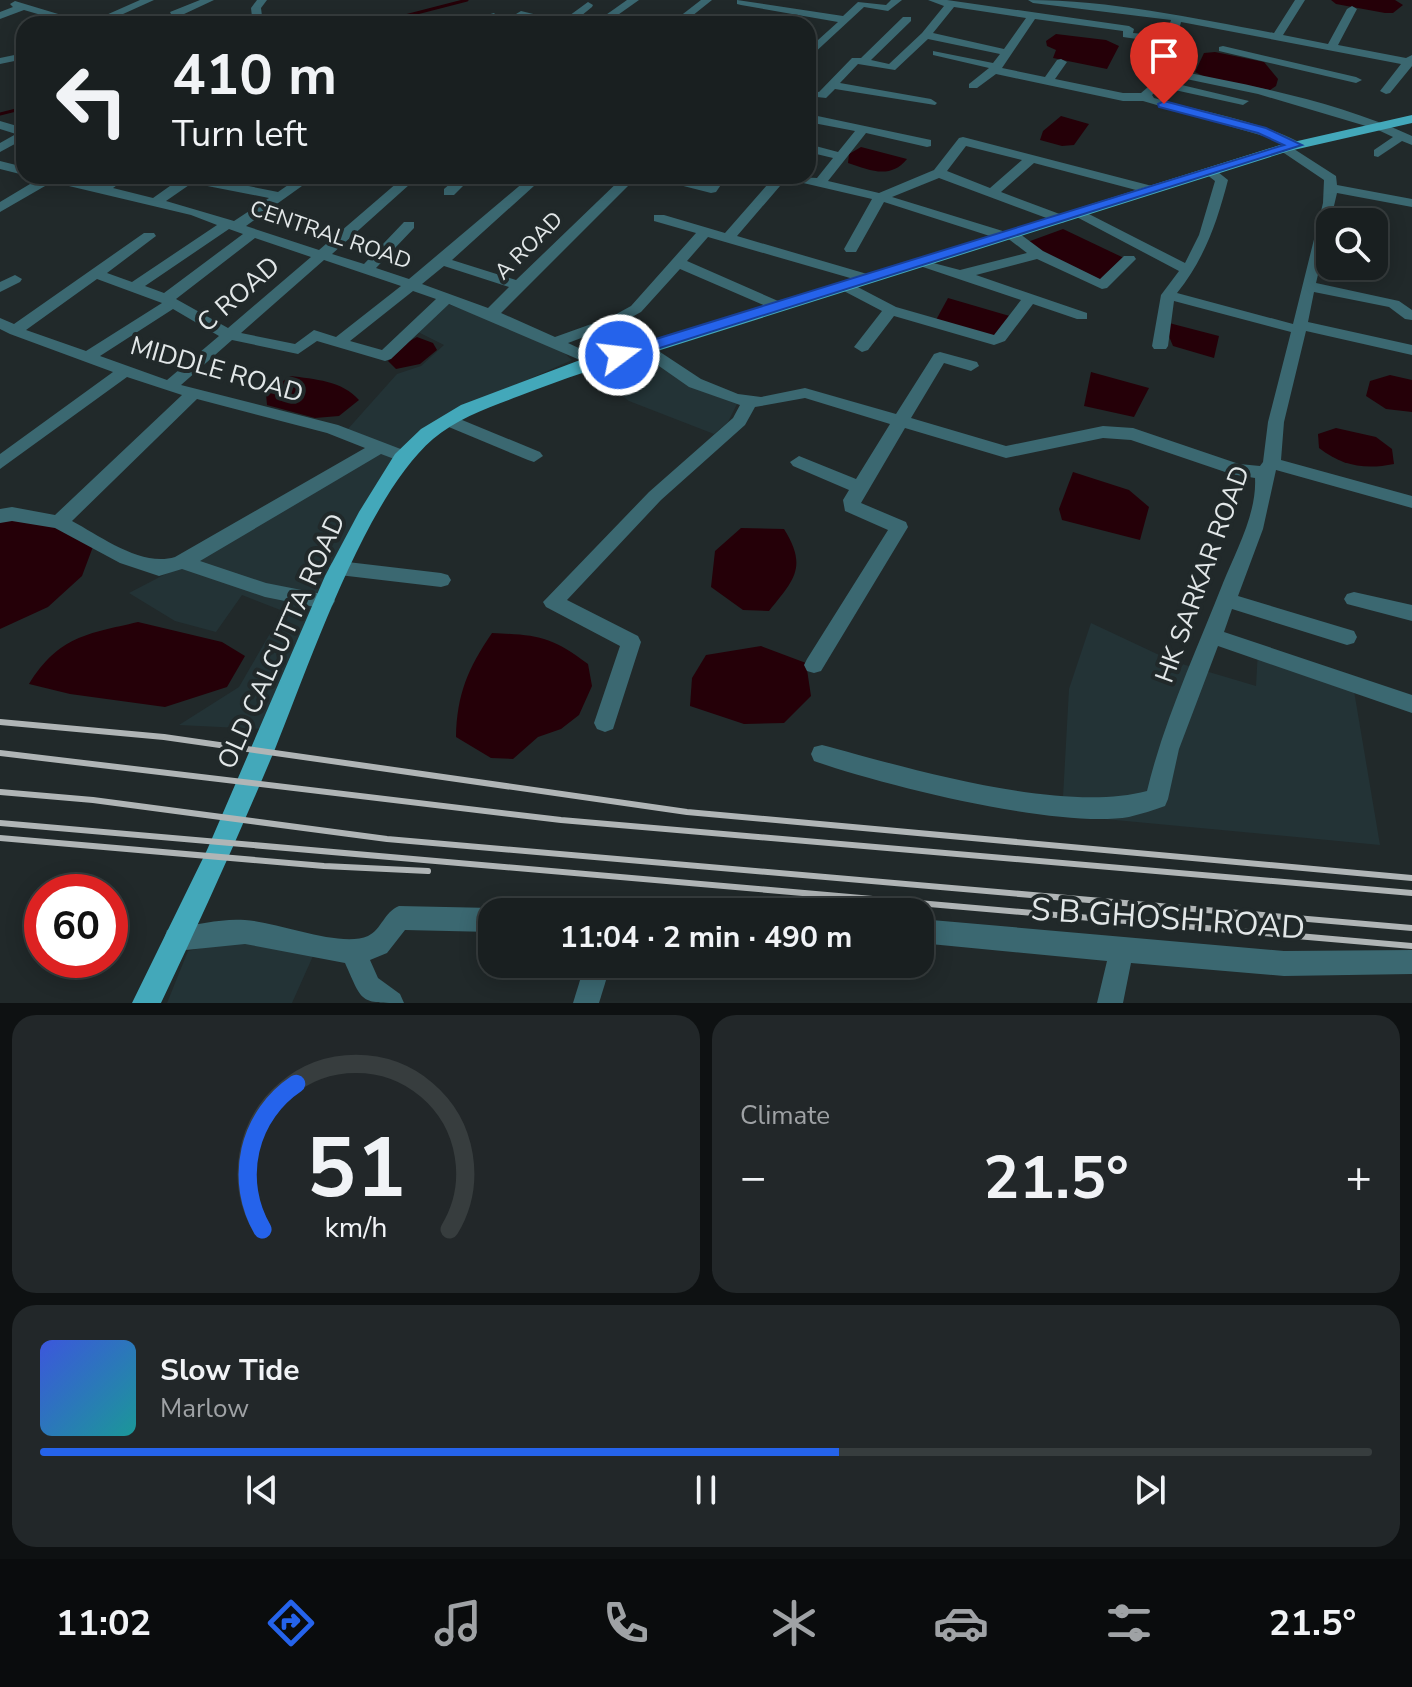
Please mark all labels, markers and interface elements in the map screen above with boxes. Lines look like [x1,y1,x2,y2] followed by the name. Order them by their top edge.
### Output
[1130,22,1198,104] pin
[1142,34,1186,78] icon: arrive
[172,37,337,114] text: 410 m
[40,48,144,152] icon: left
[172,110,307,159] text: Turn left
[246,193,415,277] street label: CENTRAL ROAD
[488,205,569,286] street label: A ROAD
[1316,208,1388,280] map controls
[1316,208,1388,280] button: search
[189,249,287,340] street label: C ROAD
[577,313,661,397] position arrow
[126,328,308,411] street label: MIDDLE ROAD
[1147,461,1258,688] street label: HK SARKAR ROAD
[209,508,354,774] street label: OLD CALCUTTA ROAD
[24,874,128,978] speed limit sign: 60
[1029,887,1306,950] street label: S B GHOSH ROAD
[560,917,852,958] text: 11:04 · 2 min · 490 m
[740,1098,830,1133] text: Climate
[306,1112,406,1225] text: 51
[983,1137,1129,1219] text: 21.5°
[740,1148,766,1208] text: −
[1346,1148,1372,1208] text: +
[325,1208,387,1247] text: km/h
[160,1350,300,1391] text: Slow Tide
[160,1391,249,1426] text: Marlow
[240,1468,284,1512] icon: previous
[684,1468,728,1512] icon: pause
[1128,1468,1172,1512] icon: next
[263,1595,319,1651] icon: directions
[430,1595,486,1651] icon: music
[598,1595,654,1651] icon: phone
[766,1595,822,1651] icon: climate
[933,1595,989,1651] icon: car
[1101,1595,1157,1651] icon: filters
[56,1599,151,1648] text: 11:02
[1269,1599,1356,1648] text: 21.5°

